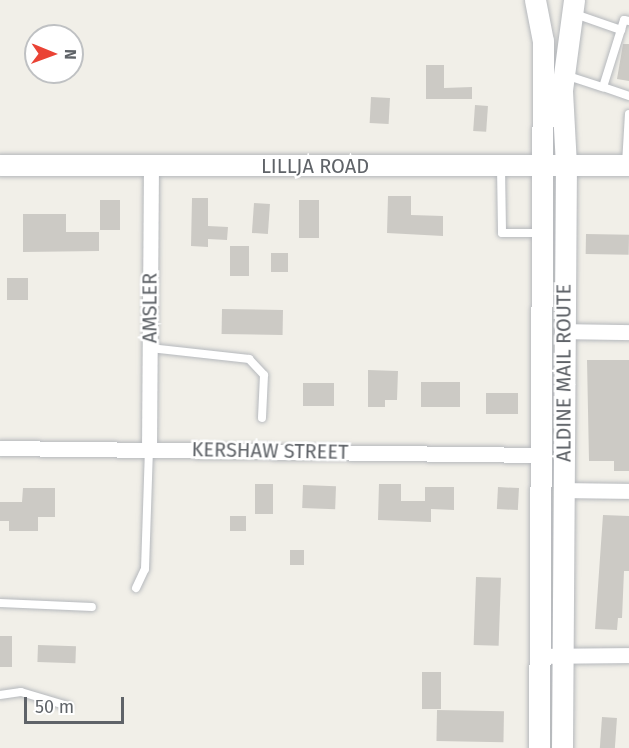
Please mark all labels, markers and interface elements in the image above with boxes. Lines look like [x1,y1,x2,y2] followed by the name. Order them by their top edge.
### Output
[24,24,84,84] north arrow
[61,49,80,60] text: N
[261,154,369,178] street label: LILLJA ROAD
[138,273,162,343] street label: AMSLER
[552,284,576,462] street label: ALDINE MAIL ROUTE
[191,438,349,464] street label: KERSHAW STREET
[27,685,128,723] scale bar
[35,696,74,718] text: 50 m

